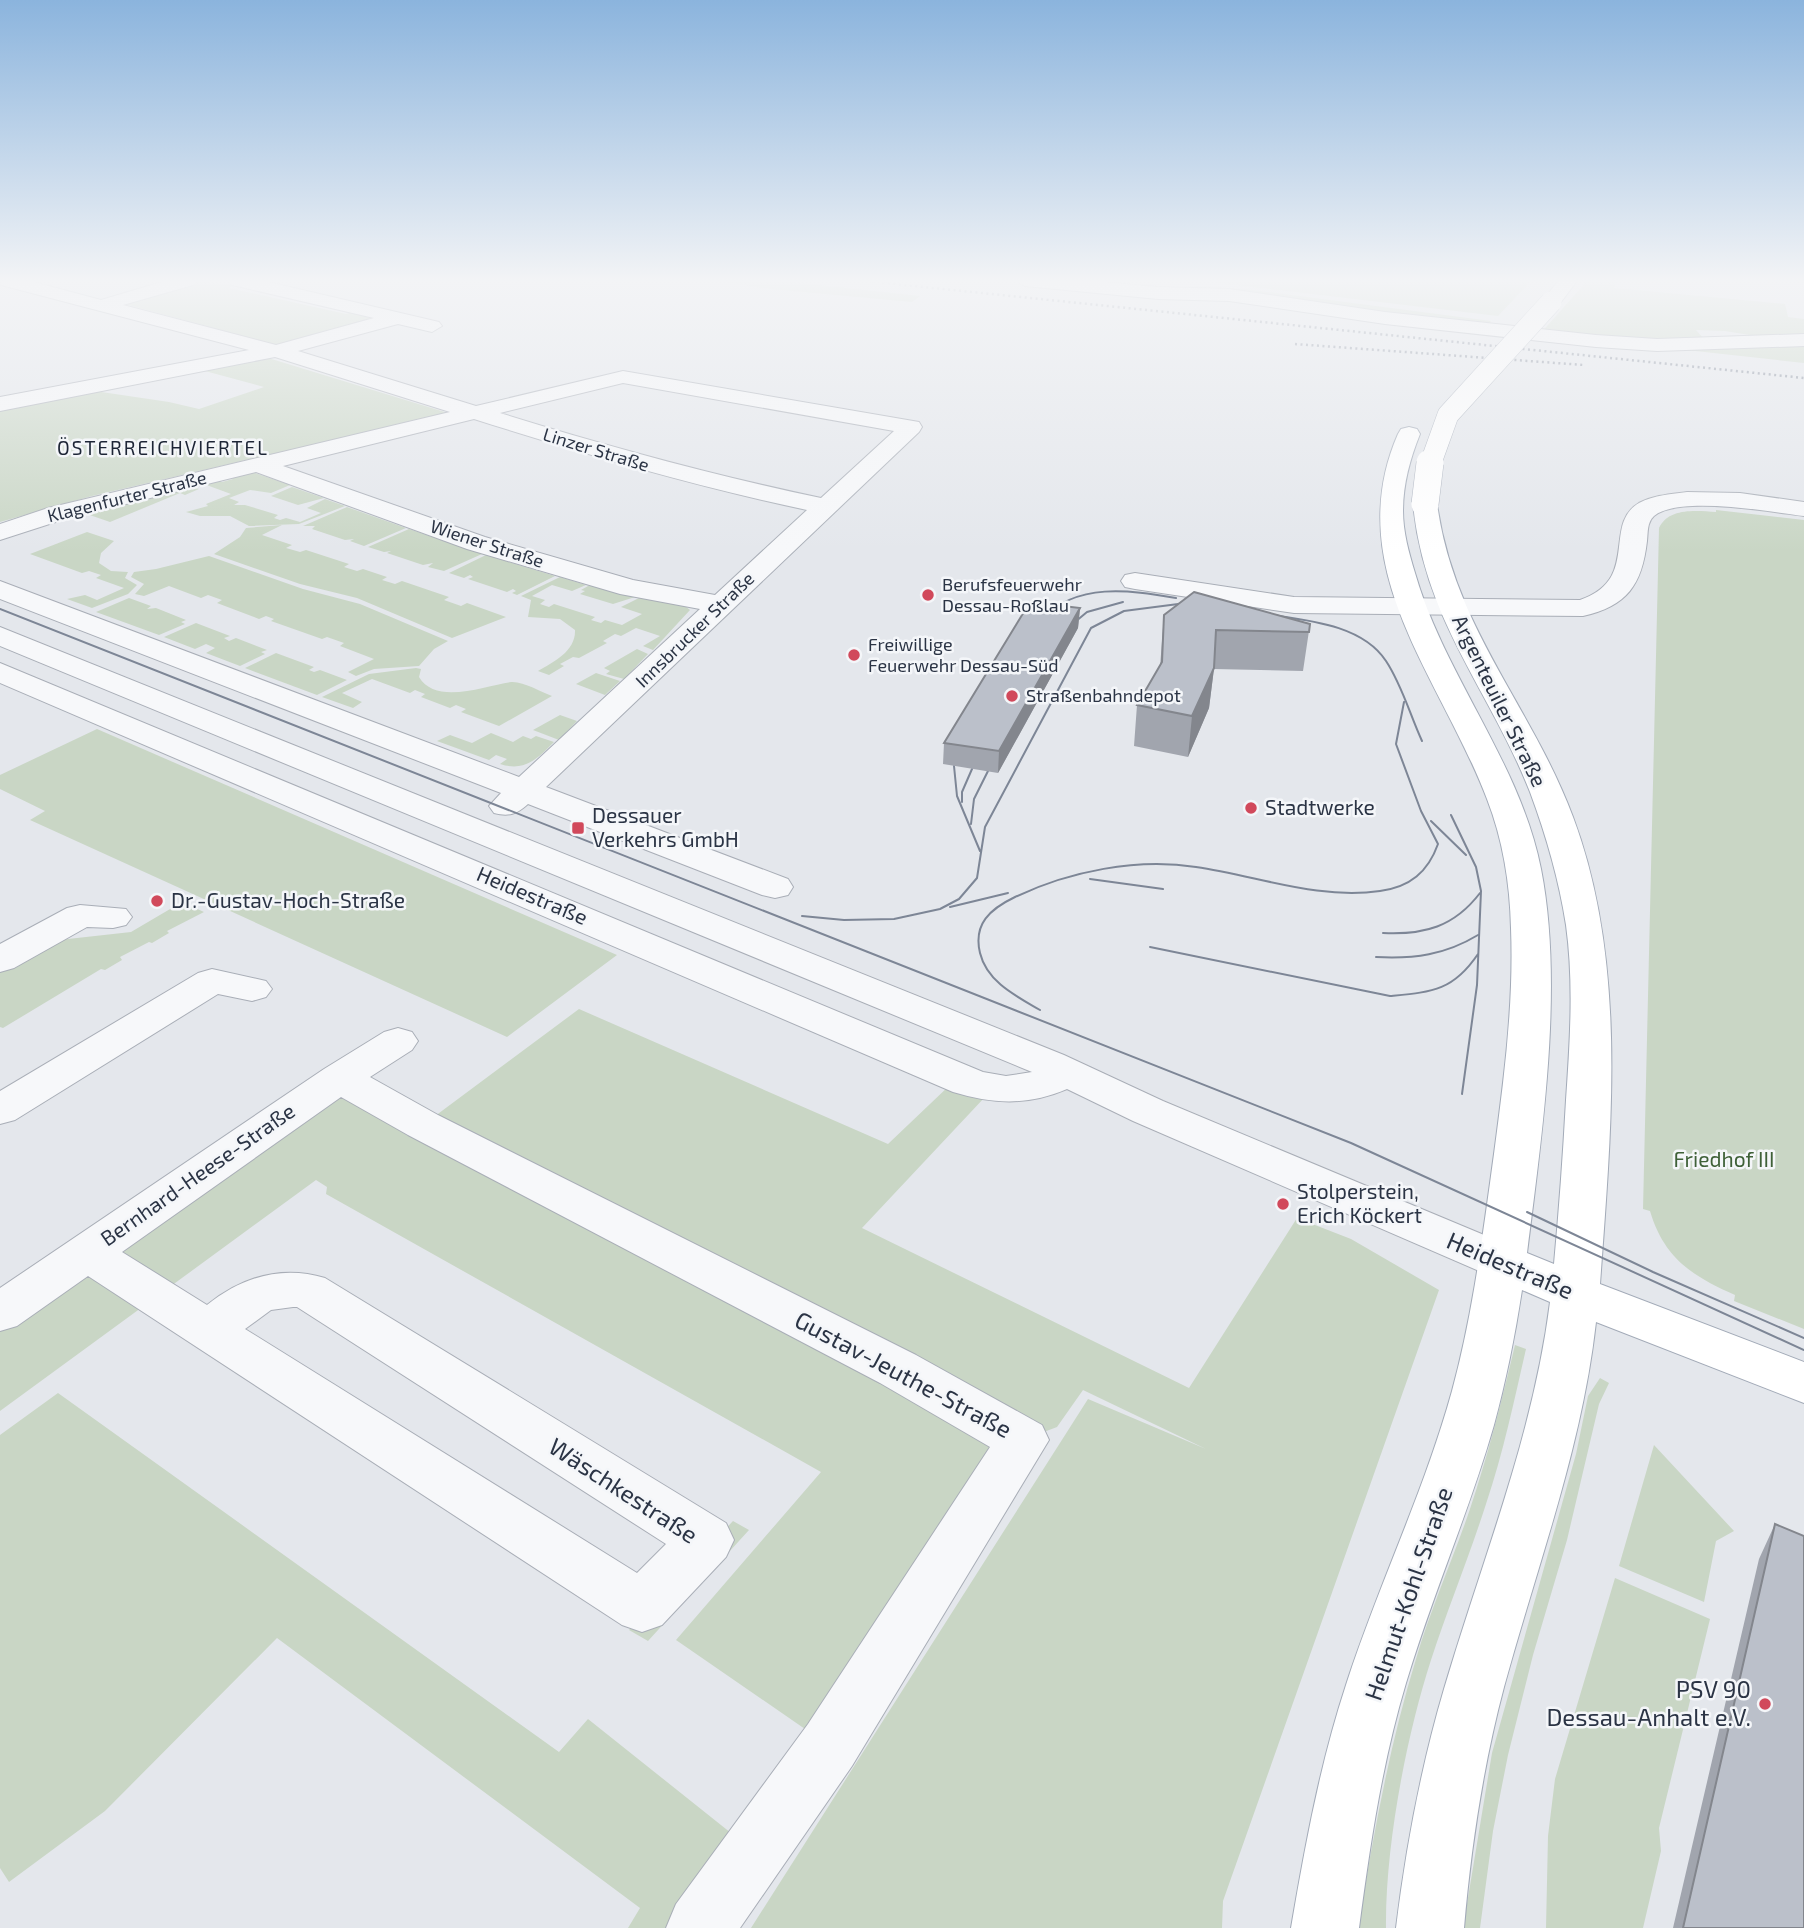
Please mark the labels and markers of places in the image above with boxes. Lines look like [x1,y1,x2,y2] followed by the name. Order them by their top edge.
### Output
[942,573,1082,616] place label: Berufsfeuerwehr Dessau-Roßlau
[920,587,936,603] marker: Berufsfeuerwehr Dessau-Roßlau
[868,633,1059,676] place label: Freiwillige Feuerwehr Dessau-Süd
[846,647,862,663] marker: Freiwillige Feuerwehr Dessau-Süd
[1026,684,1181,706] place label: Straßenbahndepot
[1004,688,1020,704] marker: Straßenbahndepot
[1265,794,1375,819] place label: Stadtwerke
[1243,800,1259,816] marker: Stadtwerke
[592,802,739,851] place label: Dessauer Verkehrs GmbH
[570,820,586,836] marker: Dessauer Verkehrs GmbH
[171,887,405,912] place label: Dr.-Gustav-Hoch-Straße
[149,893,165,909] marker: Dr.-Gustav-Hoch-Straße
[1297,1178,1422,1227] place label: Stolperstein, Erich Köckert
[1275,1196,1291,1212] marker: Stolperstein, Erich Köckert
[1546,1674,1751,1731] place label: PSV 90 Dessau-Anhalt e.V.
[1757,1696,1773,1712] marker: PSV 90 Dessau-Anhalt e.V.

